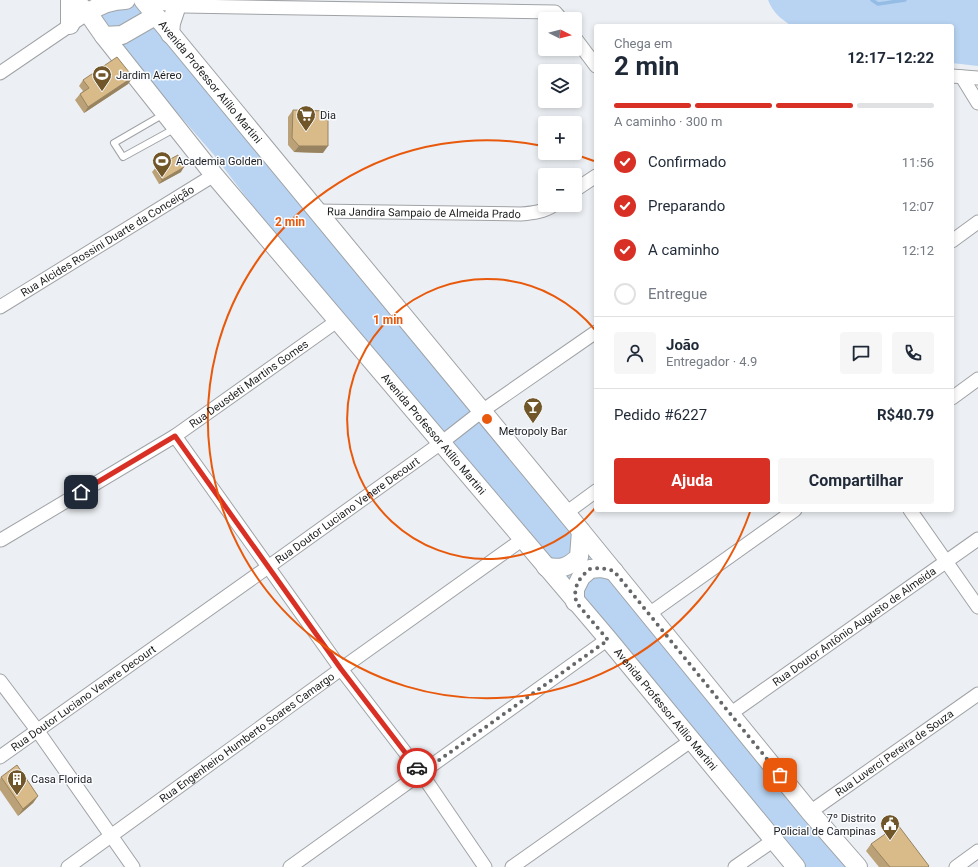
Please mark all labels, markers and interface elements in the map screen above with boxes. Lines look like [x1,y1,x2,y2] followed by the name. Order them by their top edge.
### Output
[538,12,582,56] north arrow
[538,12,582,212] map controls
[156,18,264,146] street label: Avenida Professor Atílio Martini
[614,36,672,51] text: Chega em
[847,49,934,67] text: 12:17–12:22
[614,51,679,81] text: 2 min
[91,64,113,92] sports icon: Jardim Aéreo
[538,64,582,108] button: layers
[116,69,182,82] place label: Jardim Aéreo
[295,104,317,132] supermarket icon: Dia
[320,109,336,122] place label: Dia
[614,114,722,129] text: A caminho · 300 m
[538,116,582,160] button: +
[151,150,173,178] sports icon: Academia Golden
[614,151,636,173] icon: check
[648,153,726,171] text: Confirmado
[176,155,263,168] place label: Academia Golden
[902,155,934,170] text: 11:56
[538,168,582,212] button: −
[18,183,197,300] street label: Rua Alcides Rossini Duarte da Conceição
[614,195,636,217] icon: check
[648,197,725,215] text: Preparando
[902,199,934,214] text: 12:07
[327,205,521,221] street label: Rua Jandira Sampaio de Almeida Prado
[275,215,305,229] text: 2 min
[614,239,636,261] icon: check
[648,241,719,259] text: A caminho
[902,243,934,258] text: 12:12
[648,285,707,303] text: Entregue
[373,313,403,327] text: 1 min
[614,332,656,374] button: person
[840,332,882,374] button: chat
[892,332,934,374] button: phone
[666,336,699,354] text: João
[187,337,311,431] street label: Rua Deusdeti Martins Gomes
[666,354,757,369] text: Entregador · 4.9
[378,371,488,497] street label: Avenida Professor Atílio Martini
[522,396,544,424] bar icon: Metropoly Bar
[614,406,707,424] text: Pedido #6227
[877,406,934,424] text: R$40.79
[480,412,494,426] centre of rings
[499,425,568,438] place label: Metropoly Bar
[273,454,422,567] street label: Rua Doutor Luciano Venere Decourt
[614,458,770,504] button: Ajuda
[778,458,934,504] button: Compartilhar
[64,475,98,509] pin
[70,481,92,503] icon: home
[770,565,939,689] street label: Rua Doutor Antônio Augusto de Almeida
[9,642,159,754] street label: Rua Doutor Luciano Venere Decourt
[611,646,720,773] street label: Avenida Professor Atílio Martini
[157,670,337,805] street label: Rua Engenheiro Humberto Soares Camargo
[833,707,956,799] street label: Rua Luverci Pereira de Souza
[397,748,437,788] courier
[406,757,428,779] icon: car
[763,758,797,792] pin
[769,764,791,786] icon: bag
[6,768,28,796] building icon: Casa Florida
[31,773,92,786] place label: Casa Florida
[774,812,876,838] place label: 7º Distrito Policial de Campinas
[879,813,901,841] public building icon: 7º Distrito Policial de Campinas

